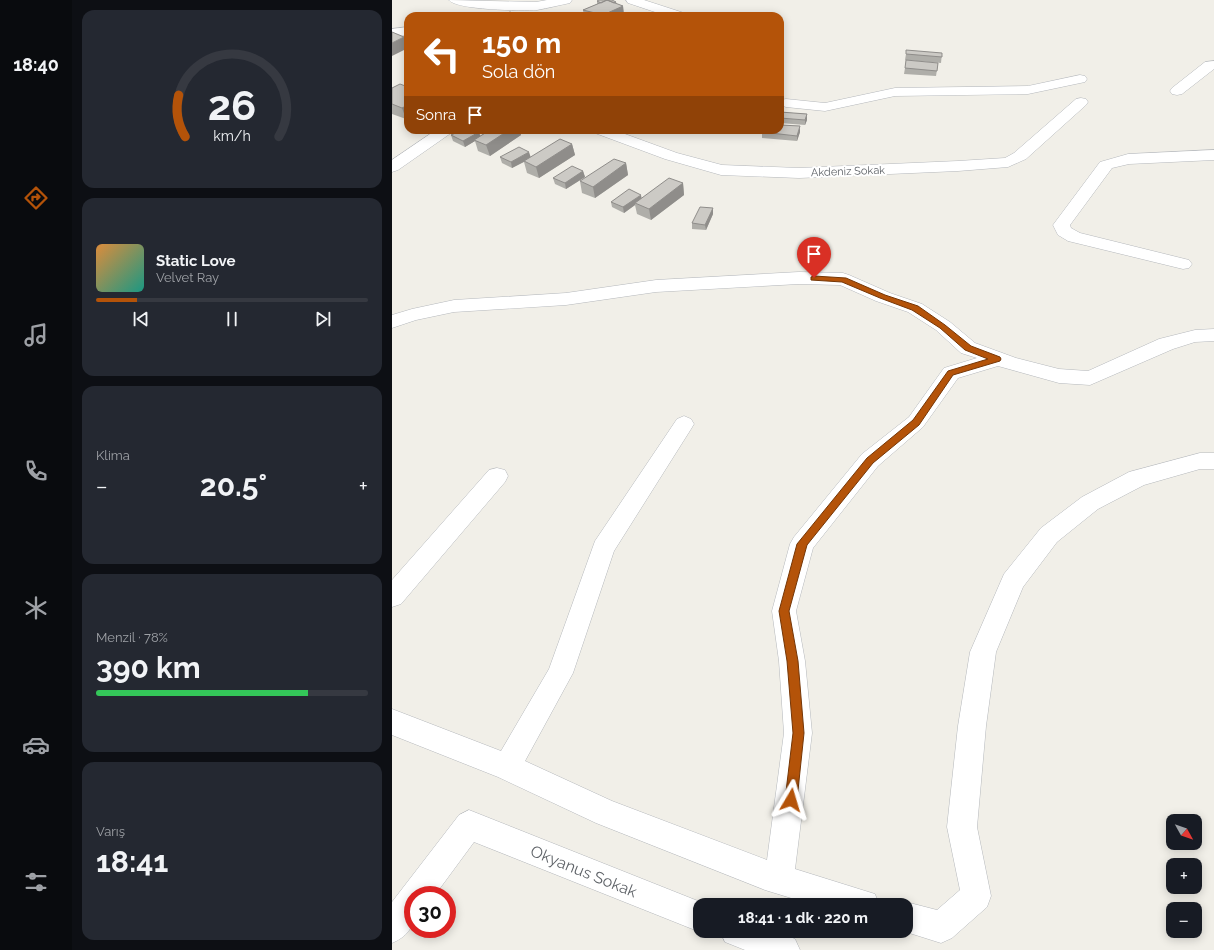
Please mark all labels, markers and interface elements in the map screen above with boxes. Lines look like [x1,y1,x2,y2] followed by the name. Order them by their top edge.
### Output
[482,27,561,60] text: 150 m
[416,28,468,80] icon: left
[13,54,59,75] text: 18:40
[482,61,555,82] text: Sola dön
[208,81,256,130] text: 26
[464,104,486,126] icon: arrive
[416,106,456,124] text: Sonra
[213,128,251,144] text: km/h
[811,164,885,179] street label: Akdeniz Sokak
[22,184,50,212] icon: directions
[797,237,831,278] pin
[803,243,825,265] icon: arrive
[156,252,235,270] text: Static Love
[156,270,219,285] text: Velvet Ray
[130,308,152,330] icon: previous
[221,308,243,330] icon: pause
[312,308,334,330] icon: next
[22,321,50,349] icon: music
[96,448,130,463] text: Klima
[22,457,50,485] icon: phone
[200,468,267,503] text: 20.5°
[96,473,108,499] text: −
[359,473,368,499] text: +
[22,594,50,622] icon: climate
[96,630,168,645] text: Menzil · 78%
[96,650,201,685] text: 390 km
[22,731,50,759] icon: car
[770,779,812,821] position arrow
[1166,814,1202,850] north arrow
[1166,814,1202,938] map controls
[96,824,125,839] text: Varış
[528,841,640,902] street label: Okyanus Sokak
[96,844,168,879] text: 18:41
[1166,858,1202,894] button: +
[22,868,50,896] icon: filters
[404,886,456,938] speed limit sign: 30
[1166,902,1202,938] button: −
[738,909,868,927] text: 18:41 · 1 dk · 220 m

